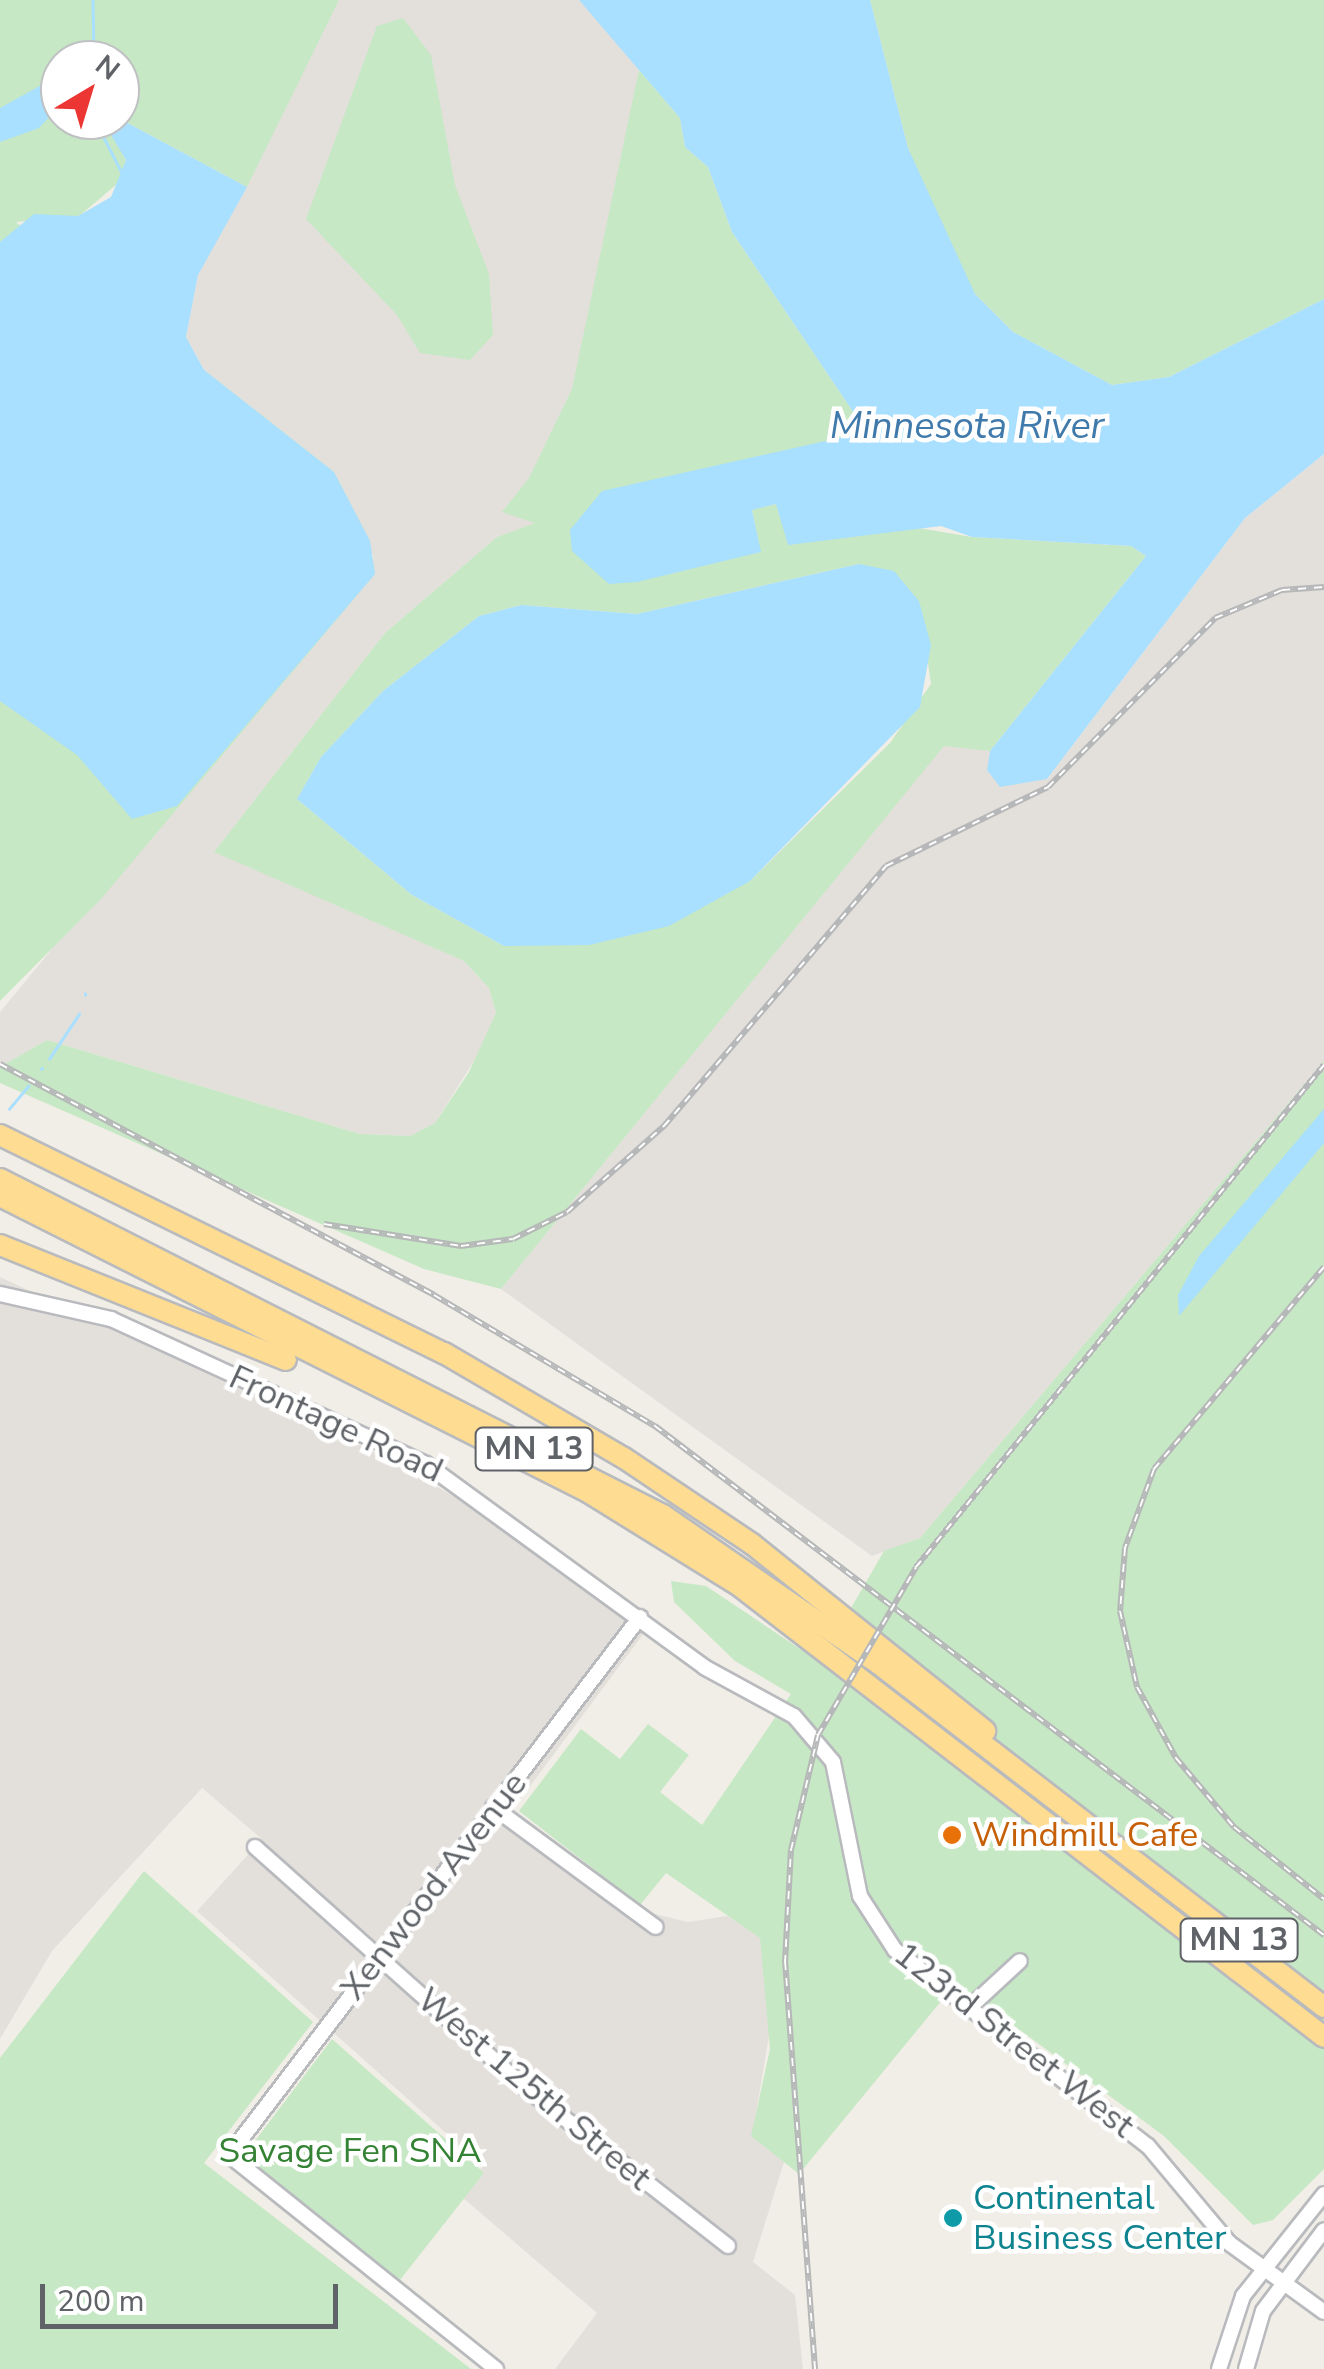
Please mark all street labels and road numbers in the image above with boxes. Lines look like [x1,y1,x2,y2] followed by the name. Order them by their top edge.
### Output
[223,1356,449,1492] street label: Frontage Road
[474,1422,594,1476] road number: MN 13
[332,1764,536,2008] street label: Xenwood Avenue
[1179,1913,1299,1967] road number: MN 13
[886,1933,1142,2147] street label: 123rd Street West
[408,1979,660,2199] street label: West 125th Street

